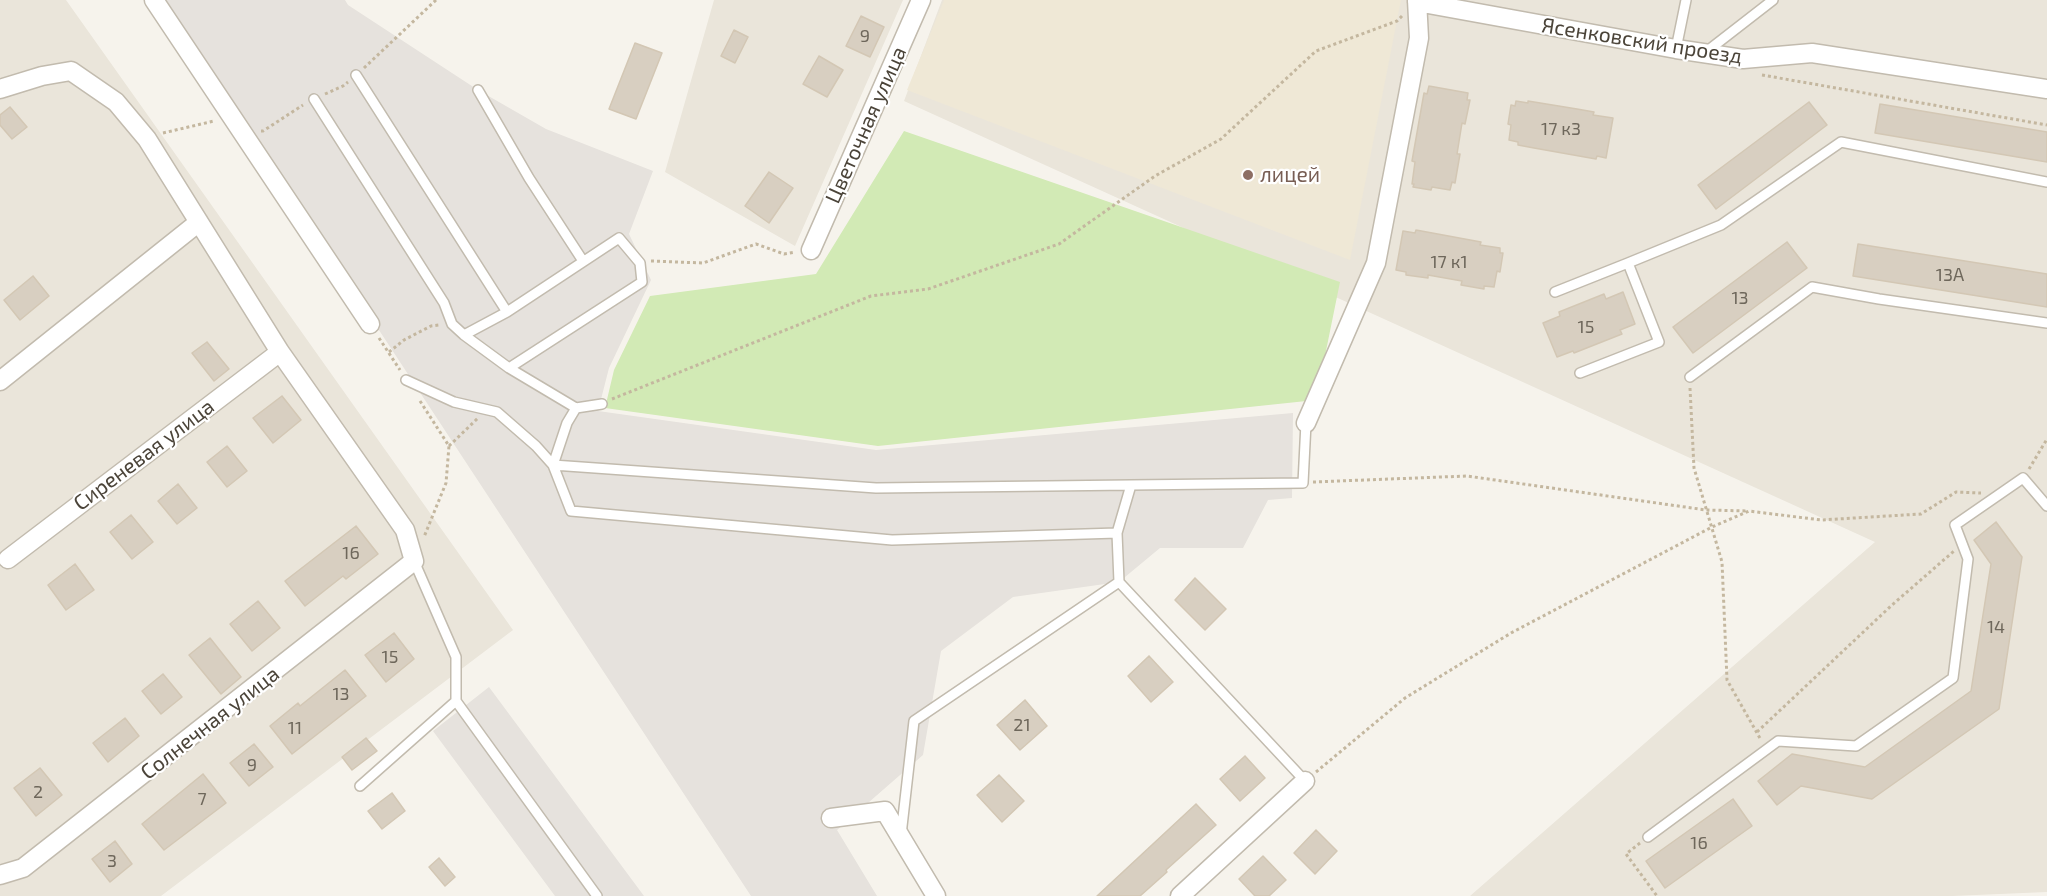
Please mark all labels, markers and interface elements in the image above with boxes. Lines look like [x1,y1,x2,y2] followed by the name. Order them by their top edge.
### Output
[1540,13,1744,69] street label: Ясенковский проезд
[860,25,870,47] house number: 9
[820,43,912,207] street label: Цветочная улица
[1541,118,1581,140] house number: 17 к3
[1260,162,1320,188] place label: лицей
[1241,168,1255,182] marker: лицей
[1430,251,1468,273] house number: 17 к1
[1936,264,1964,286] house number: 13А
[1731,287,1749,309] house number: 13
[1578,316,1594,338] house number: 15
[69,394,219,516] street label: Сиреневая улица
[342,542,360,564] house number: 16
[1987,616,2005,638] house number: 14
[382,646,398,668] house number: 15
[136,661,284,785] street label: Солнечная улица
[332,683,350,705] house number: 13
[1013,714,1031,736] house number: 21
[288,717,302,739] house number: 11
[247,754,257,776] house number: 9
[33,781,43,803] house number: 2
[197,788,207,810] house number: 7
[1690,832,1708,854] house number: 16
[107,850,117,872] house number: 3

